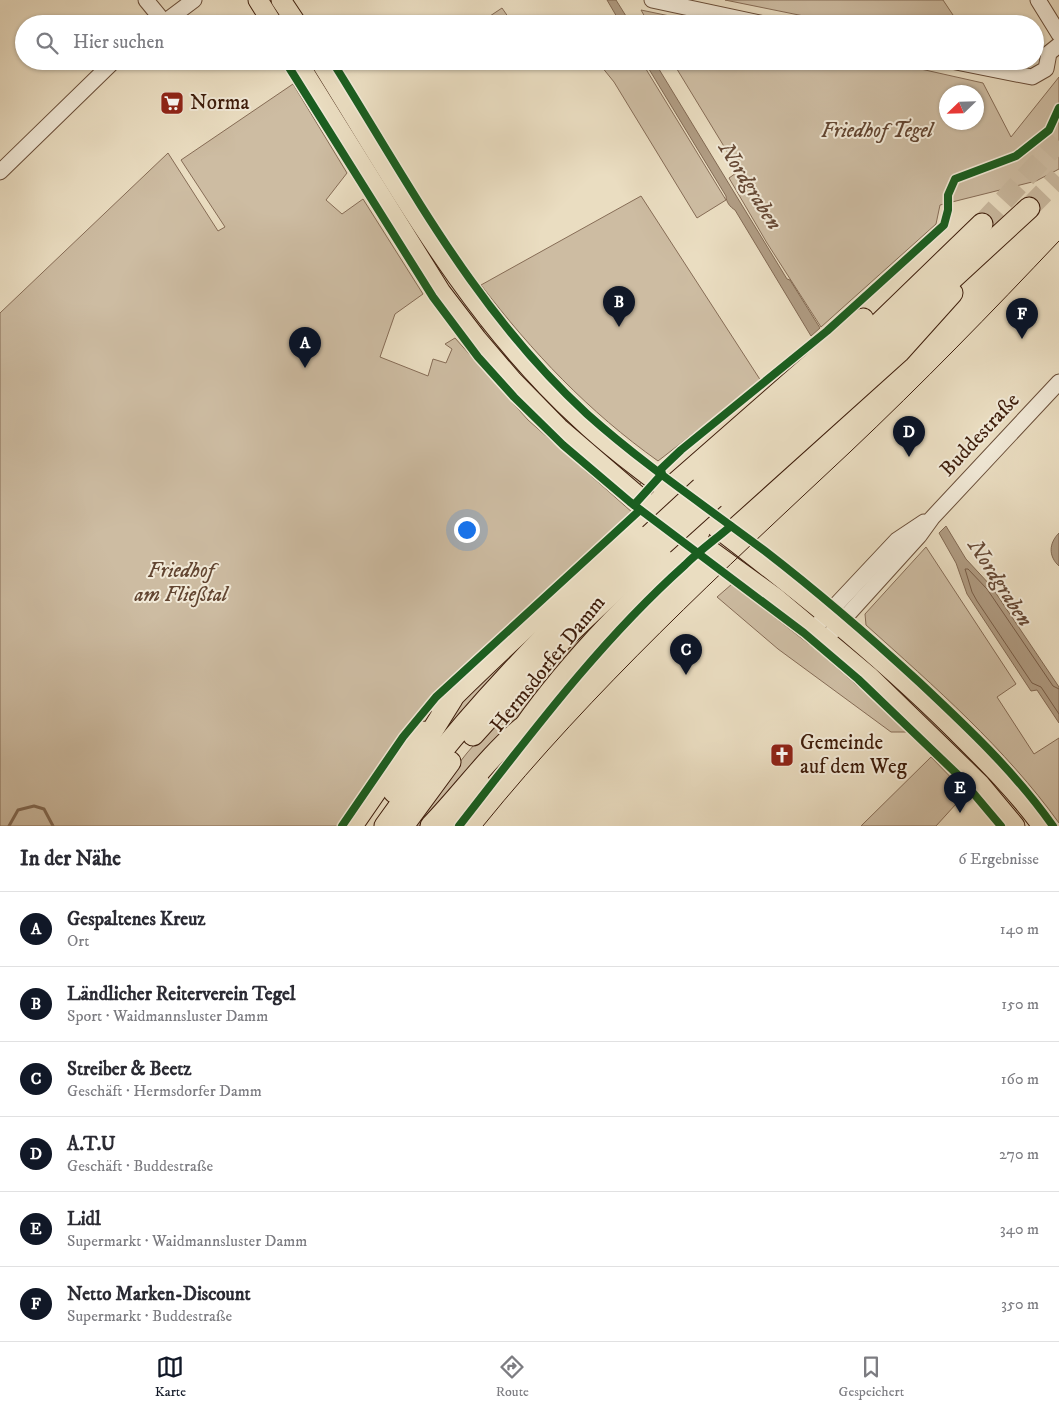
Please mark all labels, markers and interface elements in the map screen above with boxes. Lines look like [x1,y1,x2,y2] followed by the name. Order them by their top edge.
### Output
[15,15,1044,70] search box
[33,29,61,57] icon: search
[73,31,164,54] text: Hier suchen
[939,85,984,130] north arrow
[159,90,185,116] supermarket icon: Norma
[190,90,250,116] place label: Norma
[821,118,936,144] park label: Friedhof Tegel
[711,135,788,235] water label: Nordgraben
[603,286,635,327] pin: B
[1006,298,1038,339] pin: F
[289,327,321,368] pin: A
[935,388,1026,482] street label: Buddestraße
[893,416,925,457] pin: D
[454,517,480,543] your location
[961,532,1038,632] water label: Nordgraben
[133,558,230,608] park label: Friedhof am Fließtal
[485,590,611,738] street label: Hermsdorfer Damm
[670,634,702,675] pin: C
[800,730,908,780] place label: Gemeinde auf dem Weg
[769,742,795,768] church icon: Gemeinde auf dem Weg
[944,772,976,813] pin: E
[20,846,121,872] text: In der Nähe
[958,849,1039,869] text: 6 Ergebnisse
[67,908,206,931] text: Gespaltenes Kreuz
[31,919,41,939] text: A
[1000,919,1039,939] text: 140 m
[67,931,89,951] text: Ort
[67,983,296,1006] text: Ländlicher Reiterverein Tegel
[31,994,41,1014] text: B
[1001,994,1039,1014] text: 150 m
[67,1006,268,1026] text: Sport · Waidmannsluster Damm
[67,1058,192,1081] text: Streiber & Beetz
[31,1069,41,1089] text: C
[1001,1069,1039,1089] text: 160 m
[67,1081,262,1101] text: Geschäft · Hermsdorfer Damm
[67,1133,115,1156] text: A.T.U
[30,1144,42,1164] text: D
[999,1144,1039,1164] text: 270 m
[67,1156,213,1176] text: Geschäft · Buddestraße
[67,1208,101,1231] text: Lidl
[30,1219,42,1239] text: E
[1000,1219,1039,1239] text: 340 m
[67,1231,307,1251] text: Supermarkt · Waidmannsluster Damm
[67,1283,251,1306] text: Netto Marken-Discount
[31,1294,41,1314] text: F
[1001,1294,1039,1314] text: 350 m
[67,1306,232,1326] text: Supermarkt · Buddestraße
[155,1353,186,1401] tab: Karte
[496,1353,529,1401] tab: Route
[839,1353,904,1401] tab: Gespeichert

